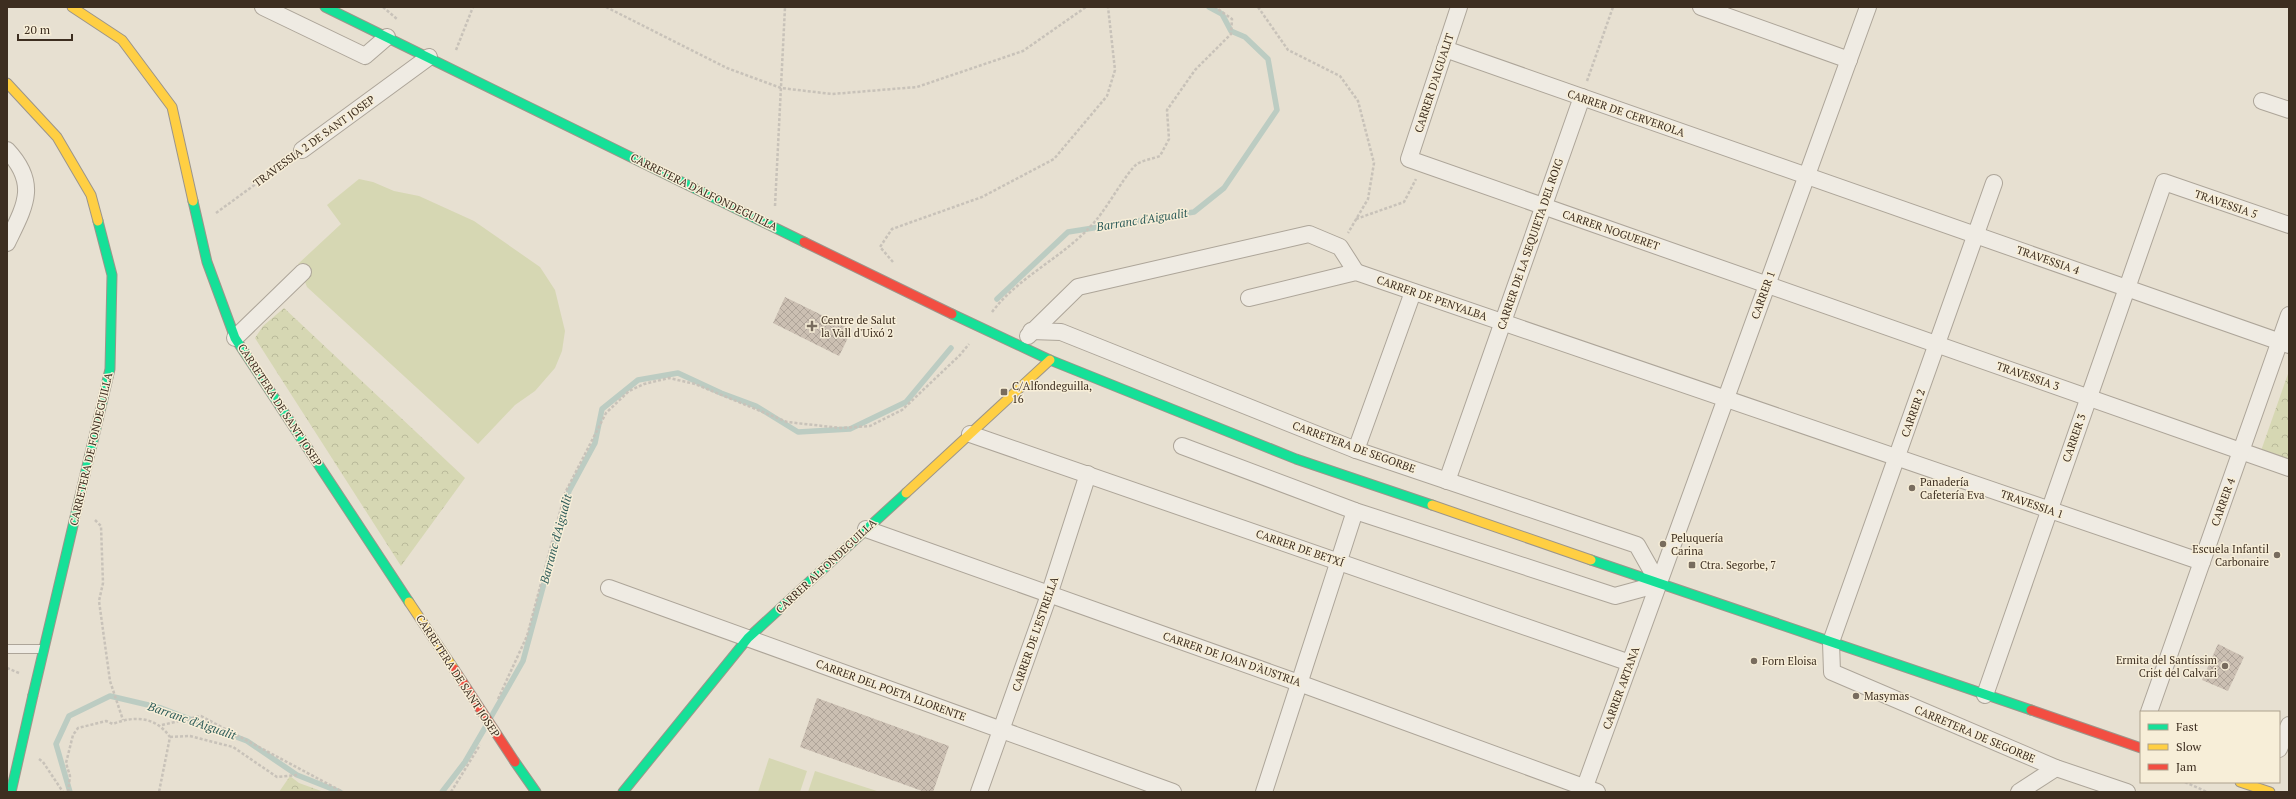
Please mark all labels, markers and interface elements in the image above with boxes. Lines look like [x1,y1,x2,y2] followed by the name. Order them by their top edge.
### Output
[18,16,72,42] scale bar
[24,22,51,37] text: 20 m
[1411,31,1457,134] street label: CARRER D'AIGUALIT
[1565,86,1687,140] street label: CARRER DE CERVEROLA
[250,92,378,190] street label: TRAVESSIA 2 DE SANT JOSEP
[628,150,780,234] street label: CARRETERA D'ALFONDEGUILLA
[1494,156,1566,332] street label: CARRER DE LA SEQUIETA DEL ROIG
[2193,187,2259,221] street label: TRAVESSIA 5
[1094,205,1190,234] water label: Barranc d'Aigualit
[1560,207,1662,253] street label: CARRER NOGUERET
[2015,243,2081,277] street label: TRAVESSIA 4
[1748,269,1778,321] street label: CARRER 1
[1375,272,1490,324] street label: CARRER DE PENYALBA
[821,313,896,340] place label: Centre de Salut la Vall d'Uixó 2
[806,320,818,332] marker: Centre de Salut la Vall d'Uixó 2
[235,341,325,469] street label: CARRETERA DE SANT JOSEP
[1995,359,2061,393] street label: TRAVESSIA 3
[67,371,116,527] street label: CARRETERA DE FONDEGUILLA
[1012,379,1092,406] place label: C/Alfondeguilla, 16
[999,387,1009,397] marker: C/Alfondeguilla, 16
[1898,387,1928,439] street label: CARRER 2
[2059,412,2089,464] street label: CARRER 3
[1291,418,1417,476] street label: CARRETERA DE SEGORBE
[1920,475,1985,502] place label: Panadería Cafetería Eva
[2208,476,2238,528] street label: CARRER 4
[1907,483,1917,493] marker: Panadería Cafetería Eva
[1999,487,2065,521] street label: TRAVESSIA 1
[536,491,575,586] water label: Barranc d'Aigualit
[773,515,880,616] street label: CARRER ALFONDEGUILLA
[1254,526,1346,570] street label: CARRER DE BETXÍ
[1671,531,1724,558] place label: Peluquería Carina
[1658,539,1668,549] marker: Peluquería Carina
[2192,542,2269,569] place label: Escuela Infantil Carbonaire
[2272,550,2282,560] marker: Escuela Infantil Carbonaire
[1700,558,1776,572] place label: Ctra. Segorbe, 7
[1687,560,1697,570] marker: Ctra. Segorbe, 7
[1009,574,1061,693] street label: CARRER DE L'ESTRELLA
[413,612,503,740] street label: CARRETERA DE SANT JOSEP
[1161,629,1303,689] street label: CARRER DE JOAN D'ÀUSTRIA
[1600,644,1643,731] street label: CARRER ARTANA
[2116,653,2217,680] place label: Ermita del Santíssim Crist del Calvari
[1762,654,1817,668] place label: Forn Eloisa
[814,656,968,724] street label: CARRER DEL POETA LLORENTE
[1749,656,1759,666] marker: Forn Eloisa
[2220,661,2230,671] marker: Ermita del Santíssim Crist del Calvari
[1864,689,1909,703] place label: Masymas
[1851,691,1861,701] marker: Masymas
[145,698,239,743] water label: Barranc d'Aigualit
[1912,702,2038,766] street label: CARRETERA DE SEGORBE
[2140,711,2280,783] legend
[2176,719,2199,734] text: Fast
[2176,739,2202,754] text: Slow
[2176,759,2197,774] text: Jam

